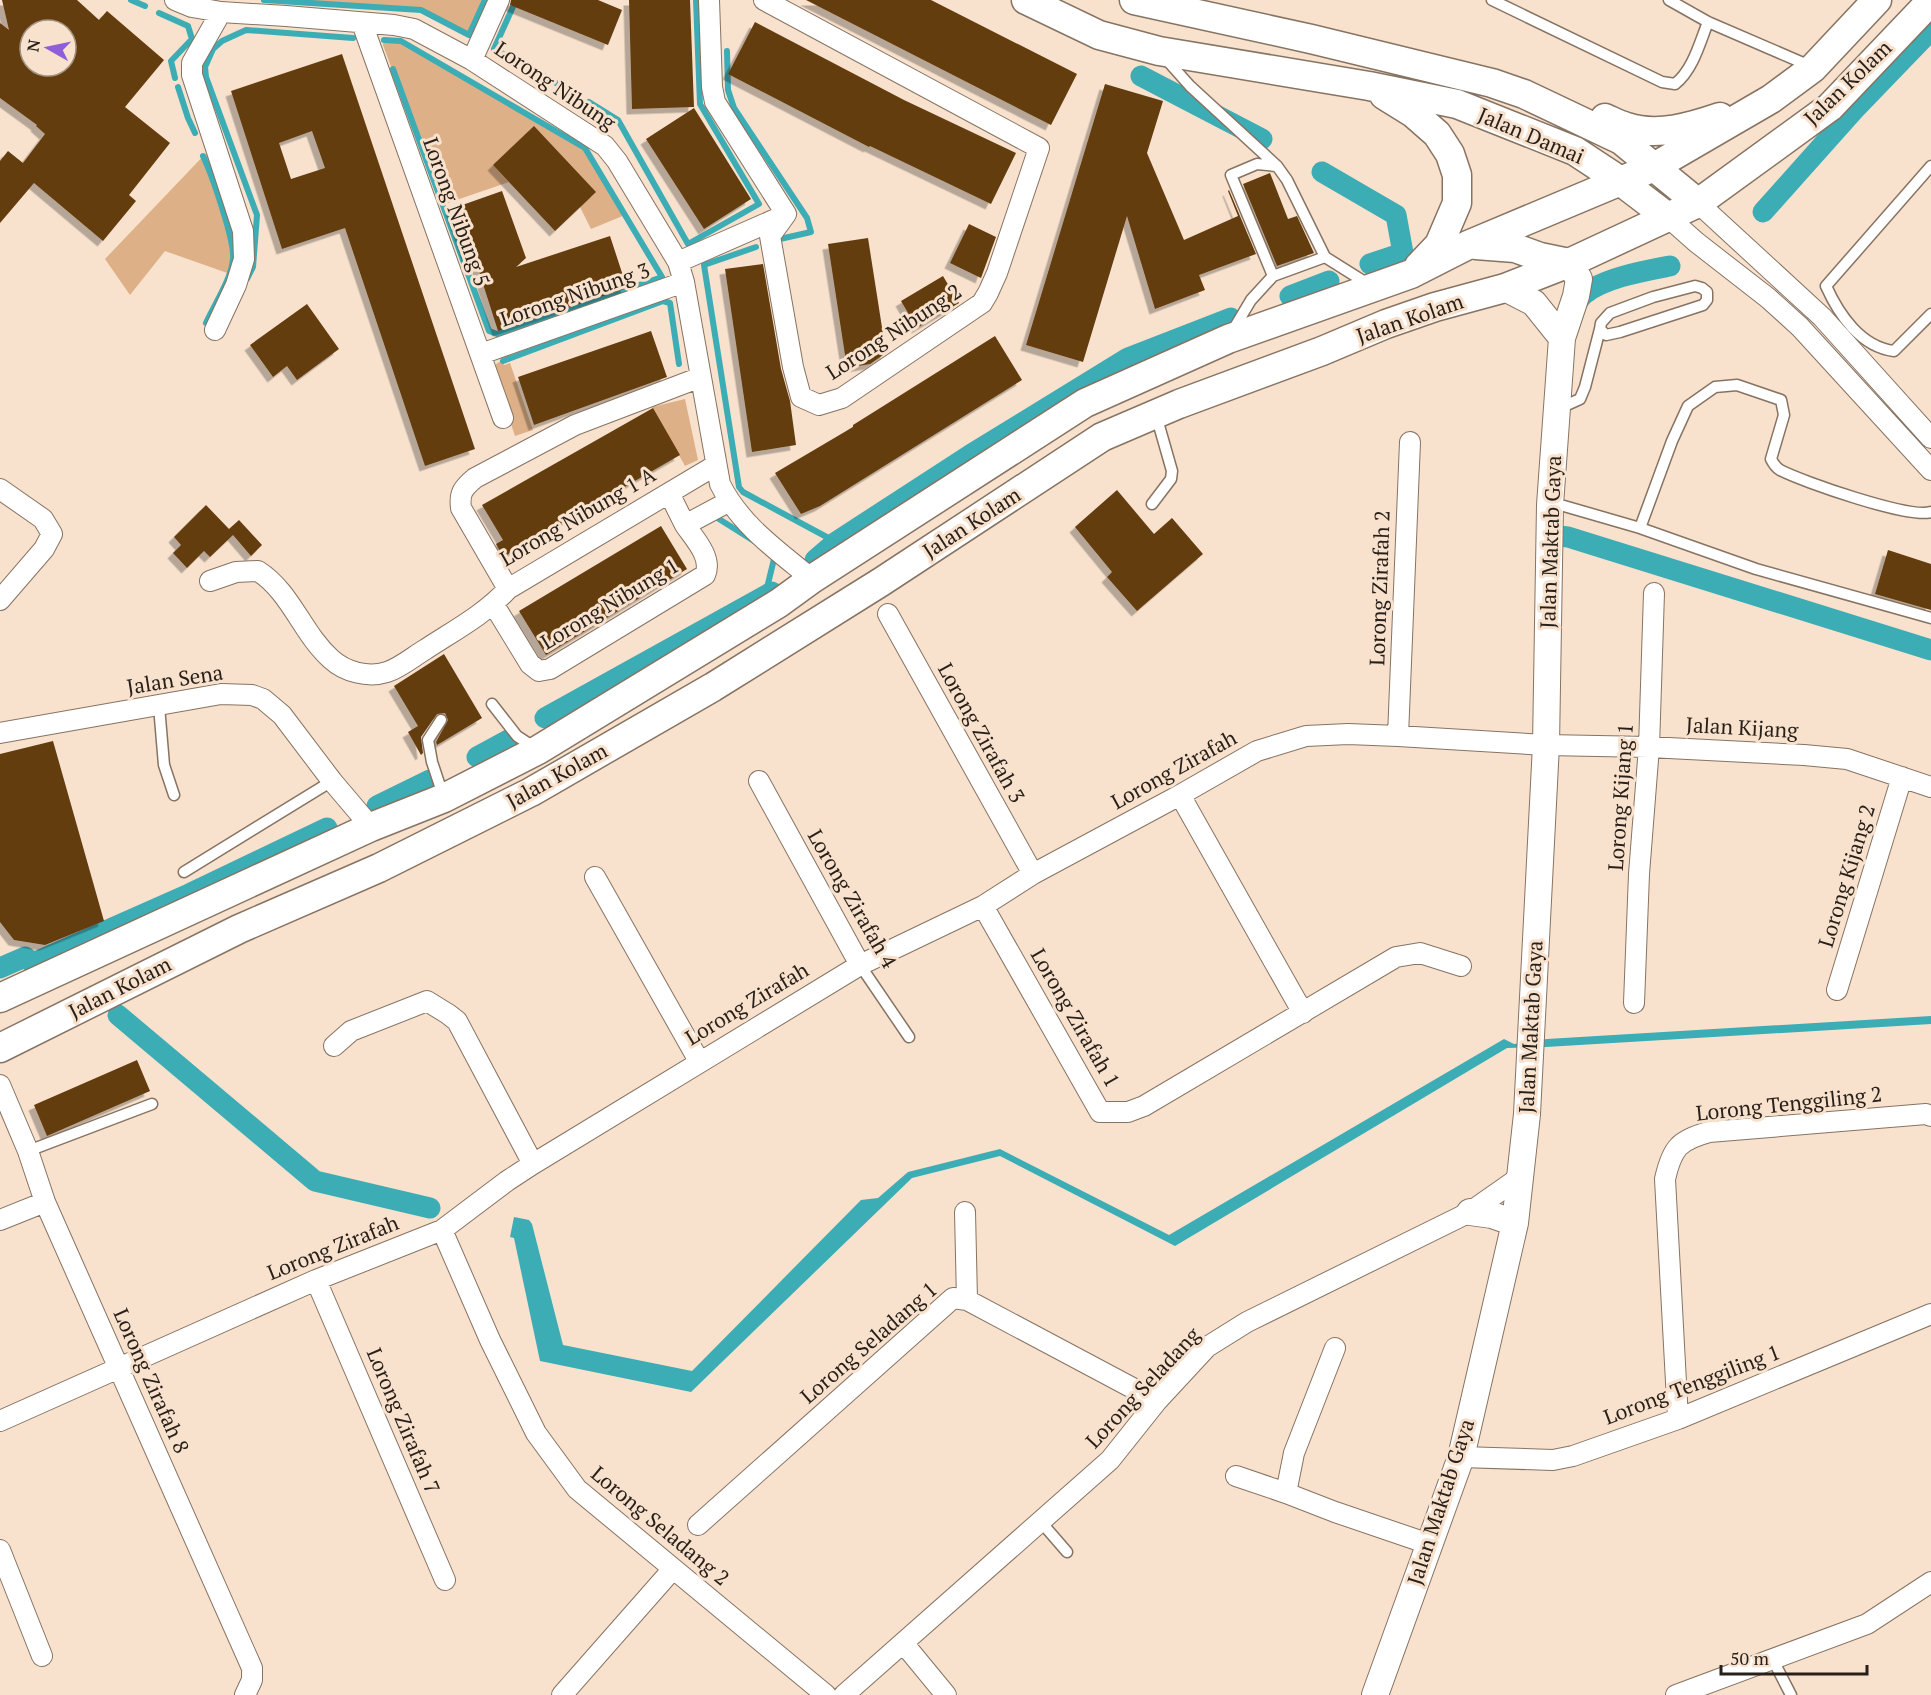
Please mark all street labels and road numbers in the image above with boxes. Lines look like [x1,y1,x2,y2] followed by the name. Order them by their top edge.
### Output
[1797,33,1897,131] street label: Jalan Kolam
[490,34,622,136] street label: Lorong Nibung
[1474,100,1589,170] street label: Jalan Damai
[417,133,497,290] street label: Lorong Nibung 5
[496,255,653,333] street label: Lorong Nibung 3
[820,277,967,386] street label: Lorong Nibung 2
[1352,287,1467,349] street label: Jalan Kolam
[1533,455,1567,629] street label: Jalan Maktab Gaya
[495,460,661,572] street label: Lorong Nibung 1 A
[917,480,1026,564] street label: Jalan Kolam
[1362,510,1396,666] street label: Lorong Zirafah 2
[535,551,684,655] street label: Lorong Nibung 1
[125,658,225,700] street label: Jalan Sena
[932,658,1032,807] street label: Lorong Zirafah 3
[1685,710,1800,744] street label: Jalan Kijang
[1601,722,1639,872] street label: Lorong Kijang 1
[1106,723,1241,815] street label: Lorong Zirafah
[501,736,612,814] street label: Jalan Kolam
[1811,801,1881,950] street label: Lorong Kijang 2
[802,824,904,974] street label: Lorong Zirafah 4
[1511,939,1549,1114] street label: Jalan Maktab Gaya
[1025,943,1127,1092] street label: Lorong Zirafah 1
[64,949,176,1025] street label: Jalan Kolam
[680,955,813,1051] street label: Lorong Zirafah
[1694,1079,1883,1127] street label: Lorong Tenggiling 2
[263,1208,402,1286] street label: Lorong Zirafah
[794,1275,943,1409] street label: Lorong Seladang 1
[107,1304,196,1457] street label: Lorong Zirafah 8
[1079,1320,1206,1454] street label: Lorong Seladang
[1599,1337,1784,1431] street label: Lorong Tenggiling 1
[361,1343,447,1498] street label: Lorong Zirafah 7
[1400,1415,1480,1588] street label: Jalan Maktab Gaya
[586,1459,736,1591] street label: Lorong Seladang 2

